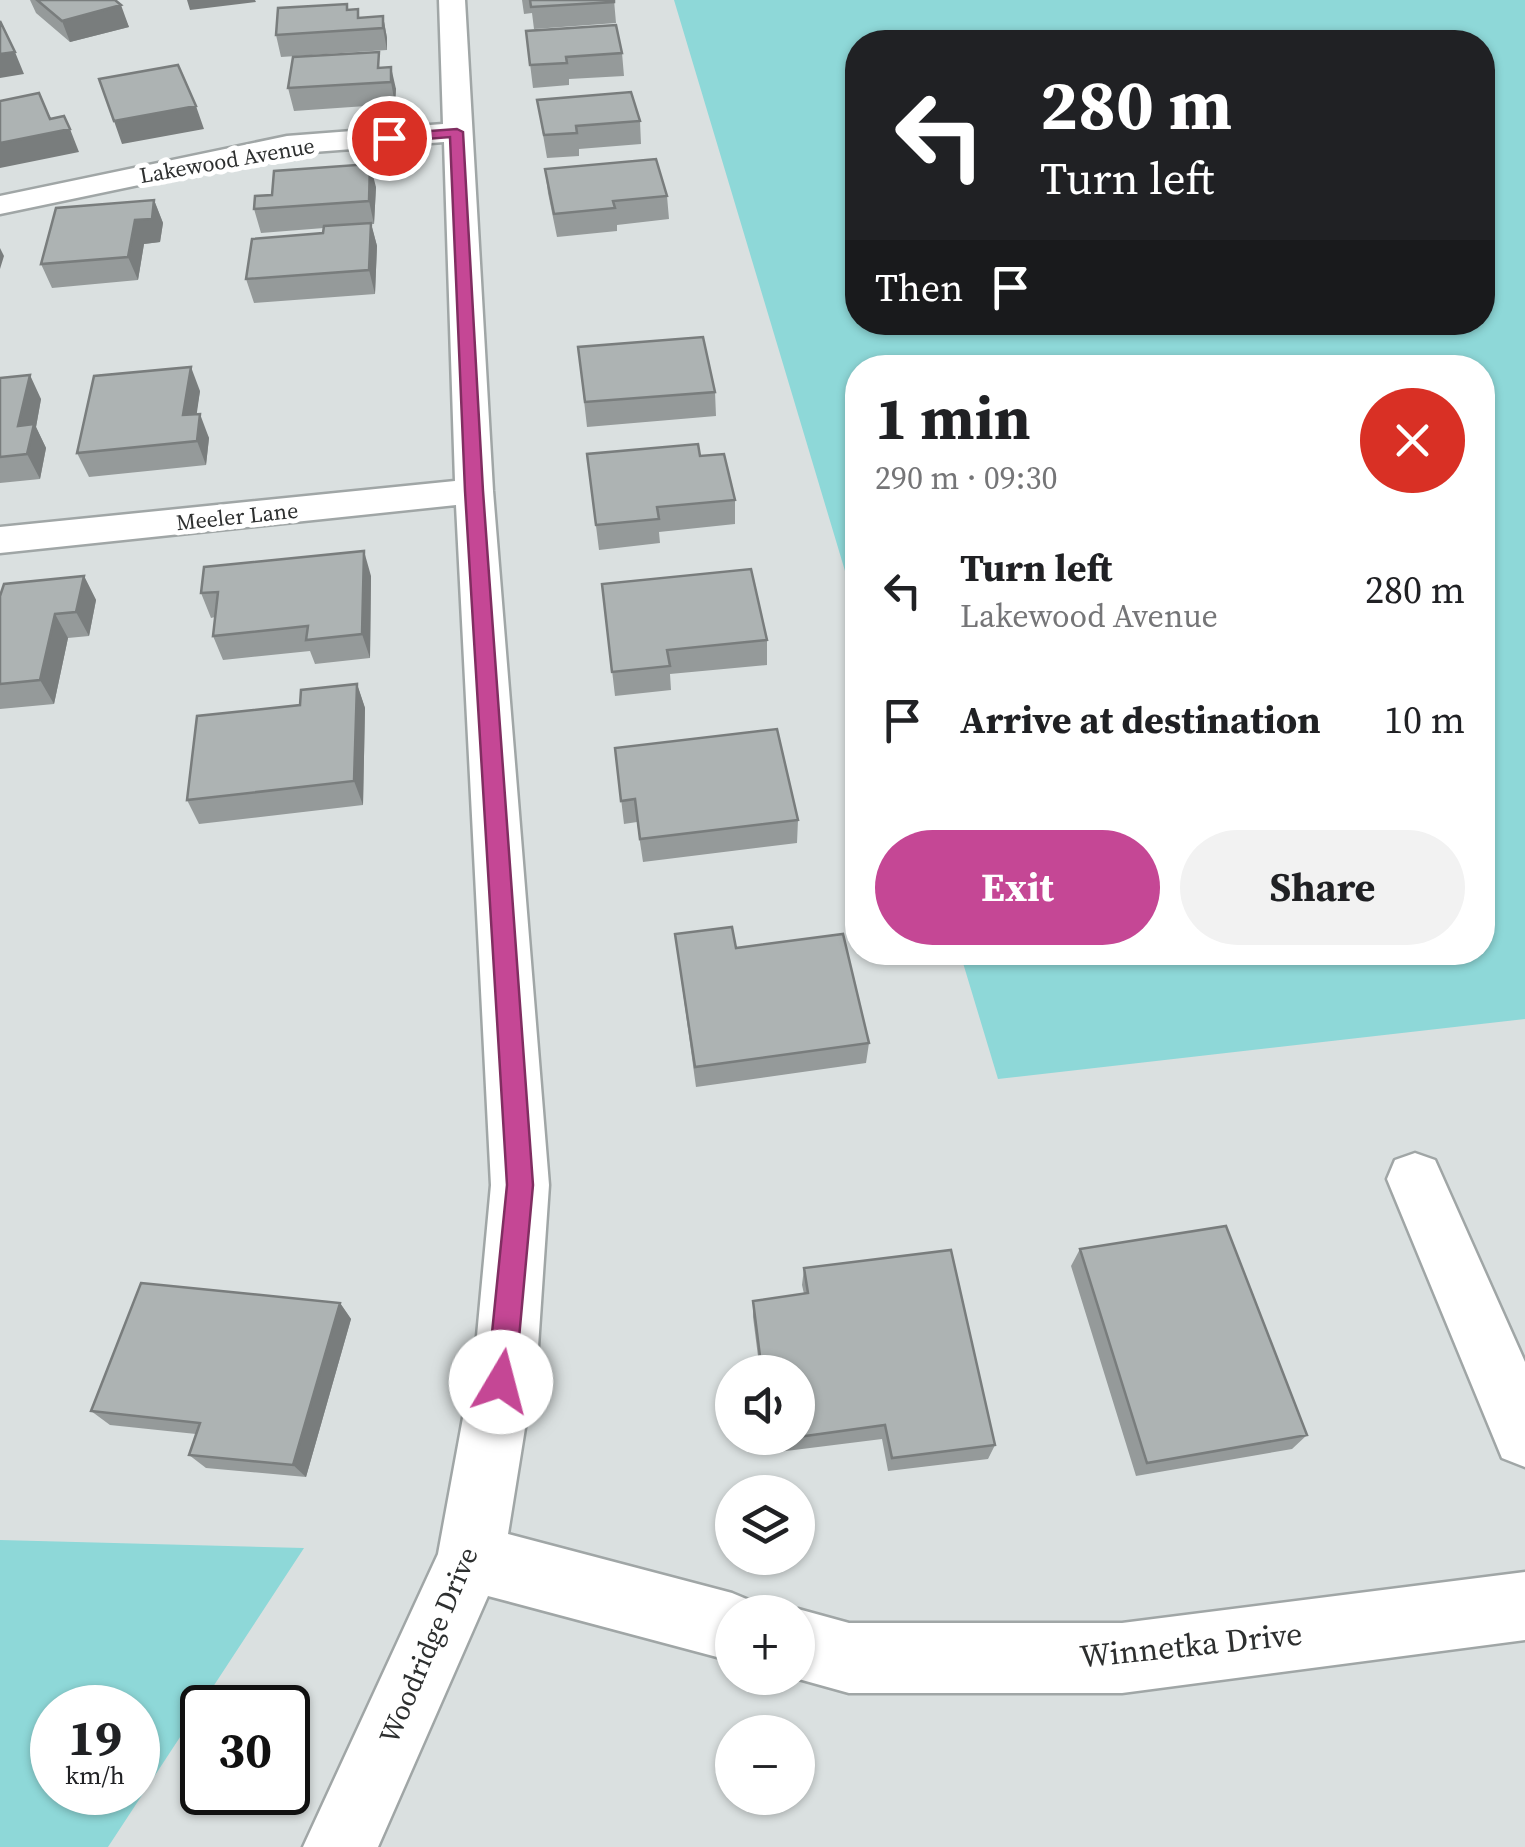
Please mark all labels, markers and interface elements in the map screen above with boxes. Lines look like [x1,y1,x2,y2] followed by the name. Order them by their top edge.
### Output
[1040,56,1232,152] text: 280 m
[875,70,1005,200] icon: left
[347,96,432,181] pin
[362,111,417,166] icon: arrive
[137,130,317,190] street label: Lakewood Avenue
[1040,147,1214,209] text: Turn left
[983,260,1038,315] icon: arrive
[875,262,963,314] text: Then
[875,377,1031,459] text: 1 min
[1360,388,1465,493] button: close
[875,456,1057,500] text: 290 m · 09:30
[174,495,300,537] street label: Meeler Lane
[960,542,1112,594] text: Turn left
[875,563,930,618] icon: left
[1365,564,1465,616] text: 280 m
[960,594,1218,638] text: Lakewood Avenue
[875,693,930,748] icon: arrive
[960,694,1321,746] text: Arrive at destination
[1384,694,1465,746] text: 10 m
[875,830,1160,945] button: Exit
[1180,830,1465,945] button: Share
[449,1330,553,1434] position arrow
[715,1355,815,1815] map controls
[715,1355,815,1455] button: sound
[715,1475,815,1575] button: layers
[370,1541,486,1749] street label: Woodridge Drive
[715,1595,815,1695] button: +
[1078,1611,1304,1679] street label: Winnetka Drive
[180,1685,310,1815] speed limit sign: 30
[68,1703,122,1772] text: 19
[715,1715,815,1815] button: −
[65,1758,125,1792] text: km/h

